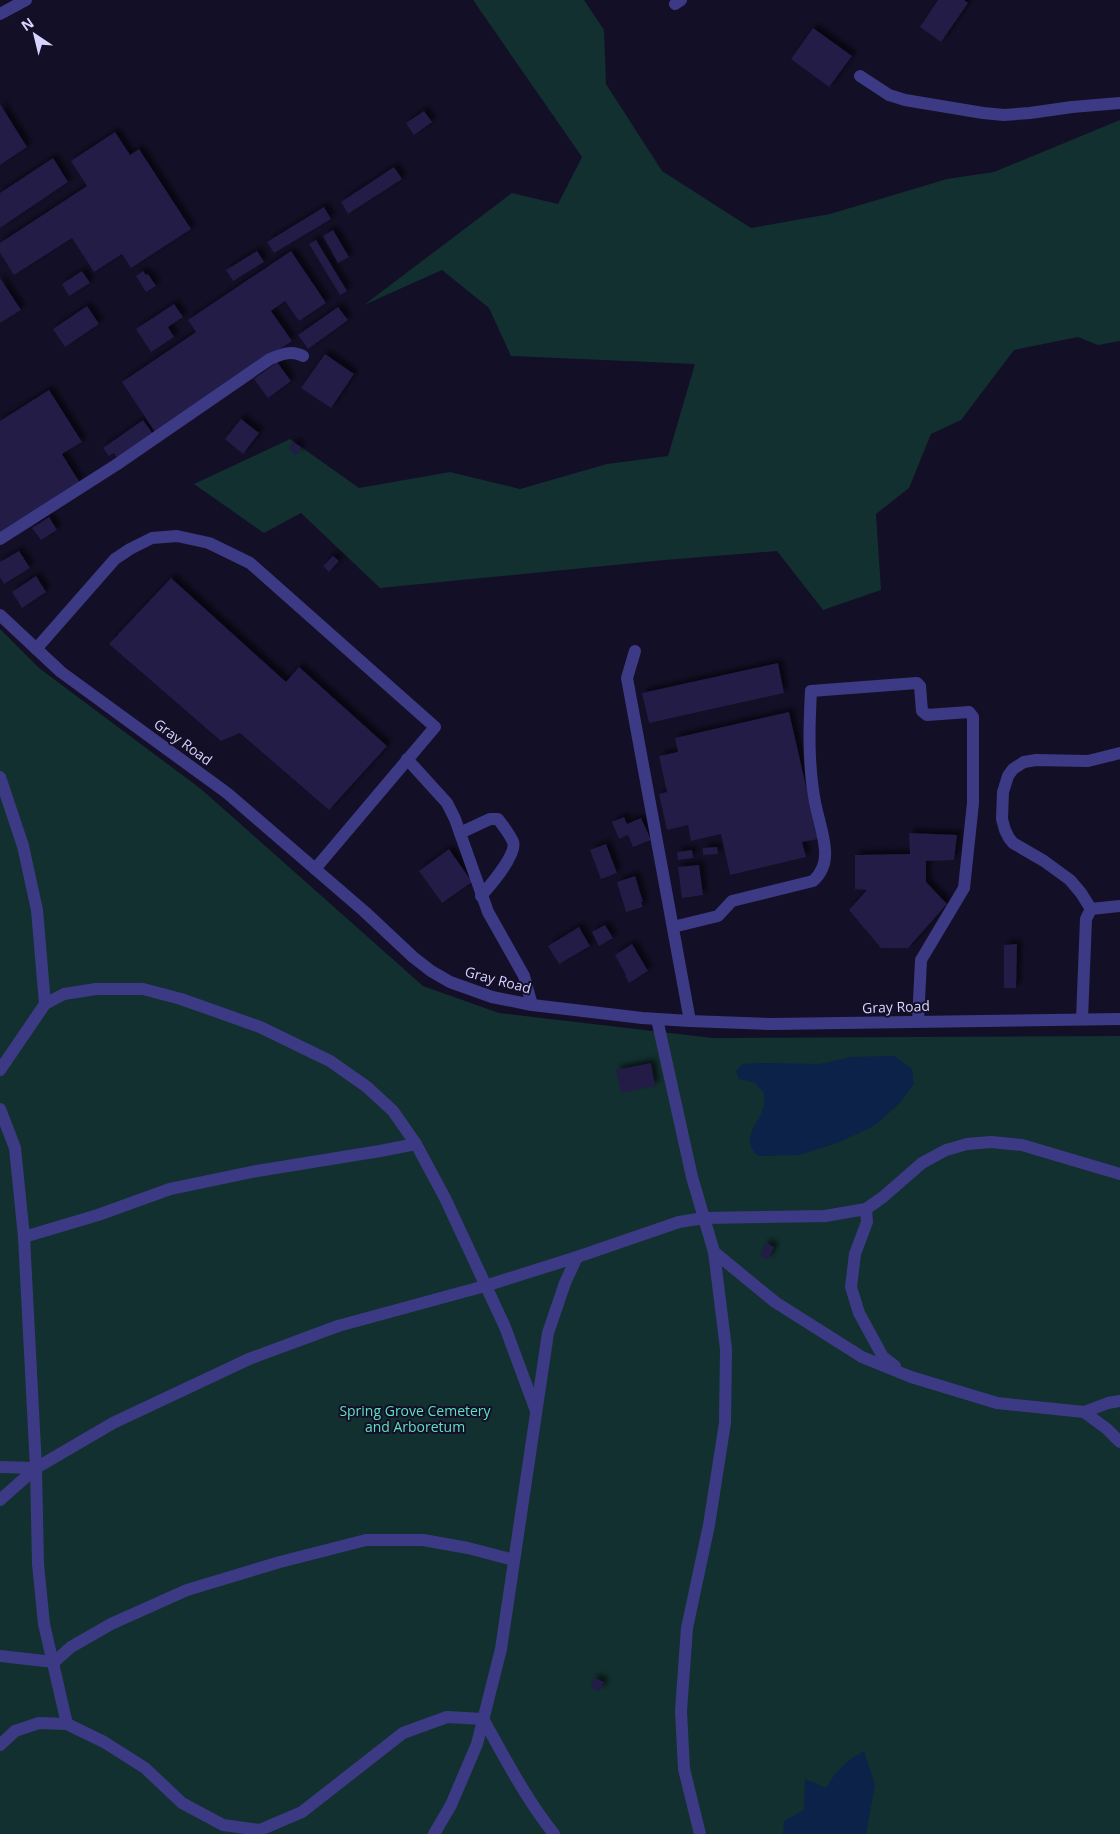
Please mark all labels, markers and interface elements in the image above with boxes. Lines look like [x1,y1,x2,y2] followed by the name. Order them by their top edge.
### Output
[10,10,60,60] north arrow
[17,13,37,35] text: N
[150,714,216,769] street label: Gray Road
[463,962,533,997] street label: Gray Road
[862,996,930,1017] street label: Gray Road
[339,1401,492,1436] park label: Spring Grove Cemetery and Arboretum

